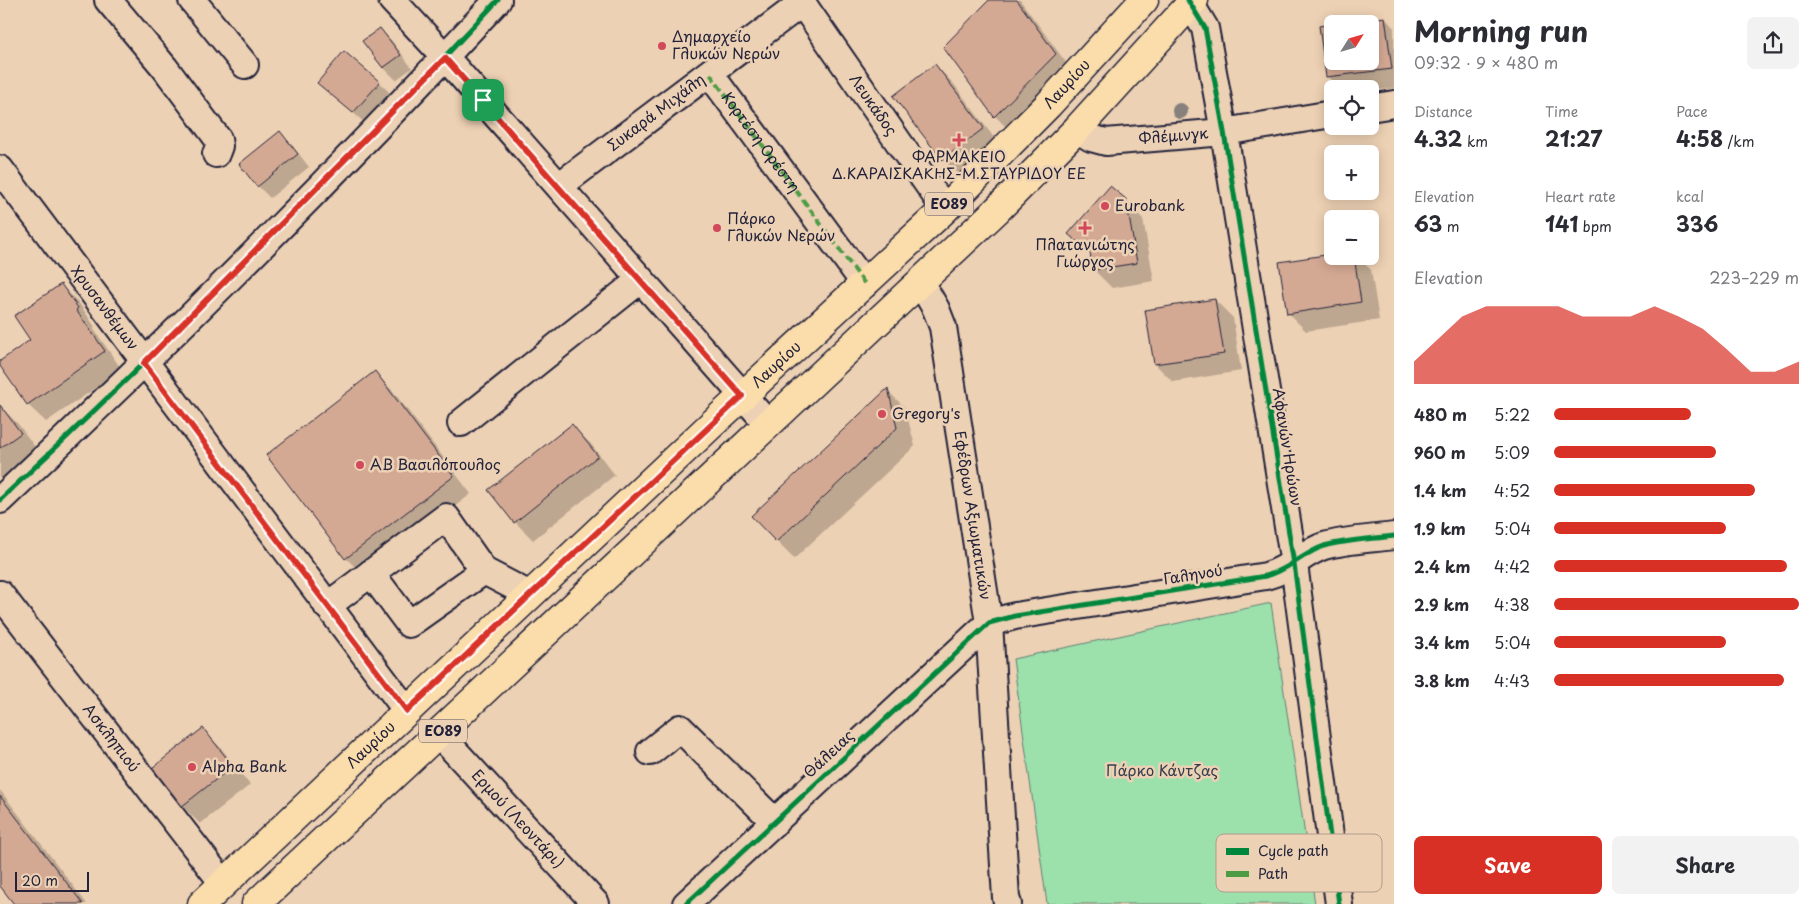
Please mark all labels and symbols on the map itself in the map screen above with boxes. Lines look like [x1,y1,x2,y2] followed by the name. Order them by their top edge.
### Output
[1324,15,1379,70] north arrow
[672,24,780,64] place label: Δημαρχείο Γλυκών Νερών
[656,40,668,52] marker: Δημαρχείο Γλυκών Νερών
[1037,53,1095,113] street label: Λαυρίου
[602,67,709,156] street label: Συκαρά Μιχάλη
[845,69,904,140] street label: Λευκάδος
[462,79,504,121] pin
[717,86,807,197] street label: Κορτέση Ορέστη
[1138,120,1210,149] street label: Φλέμινγκ
[953,134,965,146] marker: ΦΑΡΜΑΚΕΙΟ Δ.ΚΑΡΑΙΣΚΑΚΗΣ-Μ.ΣΤΑΥΡΙΔΟΥ ΕΕ
[832,144,1086,184] place label: ΦΑΡΜΑΚΕΙΟ Δ.ΚΑΡΑΙΣΚΑΚΗΣ-Μ.ΣΤΑΥΡΙΔΟΥ ΕΕ
[925,192,973,215] road number: ΕΟ89
[1115,193,1185,216] place label: Eurobank
[1099,200,1111,212] marker: Eurobank
[727,206,835,246] place label: Πάρκο Γλυκών Νερών
[711,222,723,234] marker: Πάρκο Γλυκών Νερών
[1079,222,1091,234] marker: Πλατανιώτης Γιώργος
[1035,232,1135,272] place label: Πλατανιώτης Γιώργος
[66,260,145,355] street label: Χρυσανθέμων
[745,335,805,392] street label: Λαυρίου
[1268,386,1309,508] street label: Αφανών Ηρώων
[892,401,960,424] place label: Gregory's
[876,408,888,420] marker: Gregory's
[949,429,998,601] street label: Εφέδρων Αξιωματικών
[370,452,501,475] place label: ΑΒ Βασιλόπουλος
[354,459,366,471] marker: ΑΒ Βασιλόπουλος
[1162,557,1224,590] street label: Γαληνού
[78,698,146,776] street label: Ασκληπιού
[340,715,400,773] street label: Λαυρίου
[419,719,467,742] road number: ΕΟ89
[798,723,859,782] street label: Θάλειας
[202,754,287,777] place label: Alpha Bank
[1106,758,1219,781] park label: Πάρκο Κάντζας
[186,761,198,773] marker: Alpha Bank
[467,764,570,873] street label: Ερμού (Λεοντάρι)
[1216,834,1382,892] legend
[1258,840,1329,861] text: Cycle path
[1258,863,1288,884] text: Path
[15,869,89,892] scale bar

